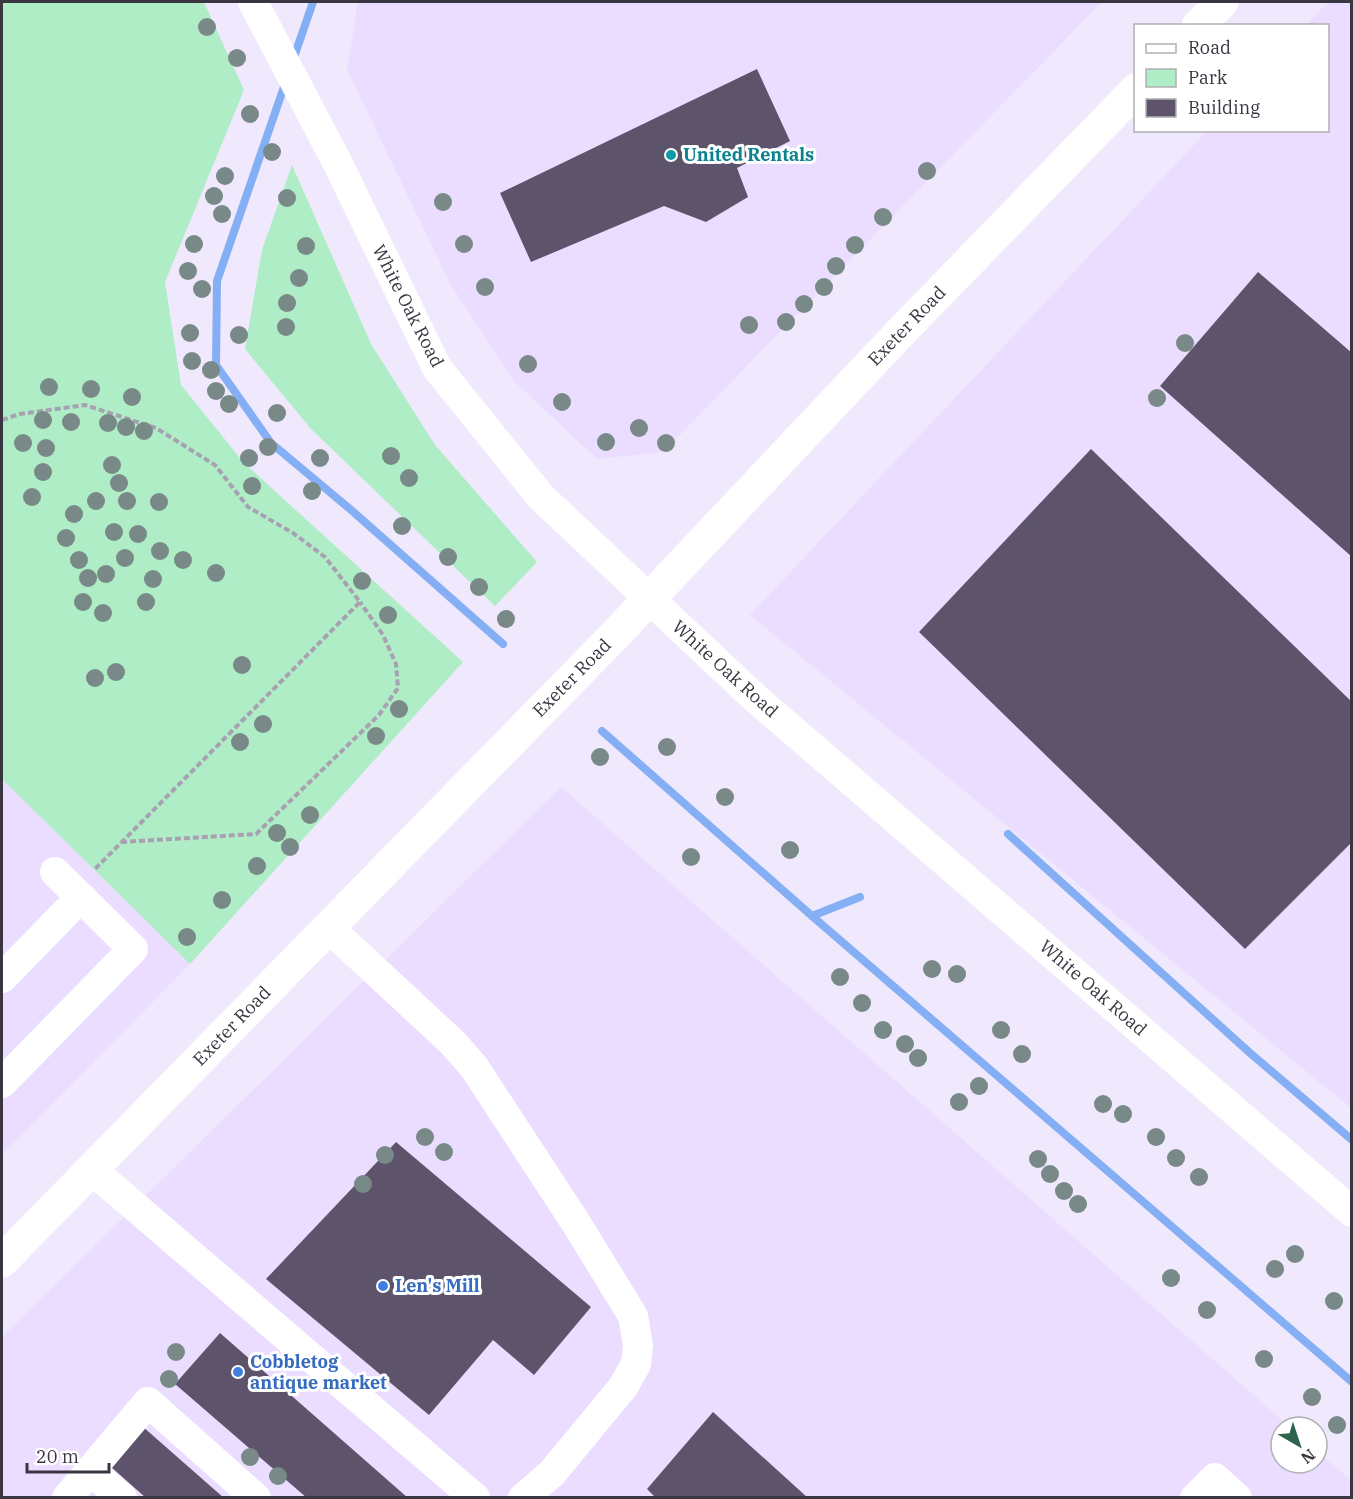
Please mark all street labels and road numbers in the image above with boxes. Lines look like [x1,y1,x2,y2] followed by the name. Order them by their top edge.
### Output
[368,240,449,371] street label: White Oak Road
[863,281,950,370] street label: Exeter Road
[668,615,783,722] street label: White Oak Road
[527,633,616,722] street label: Exeter Road
[1035,935,1152,1041] street label: White Oak Road
[188,981,275,1070] street label: Exeter Road

